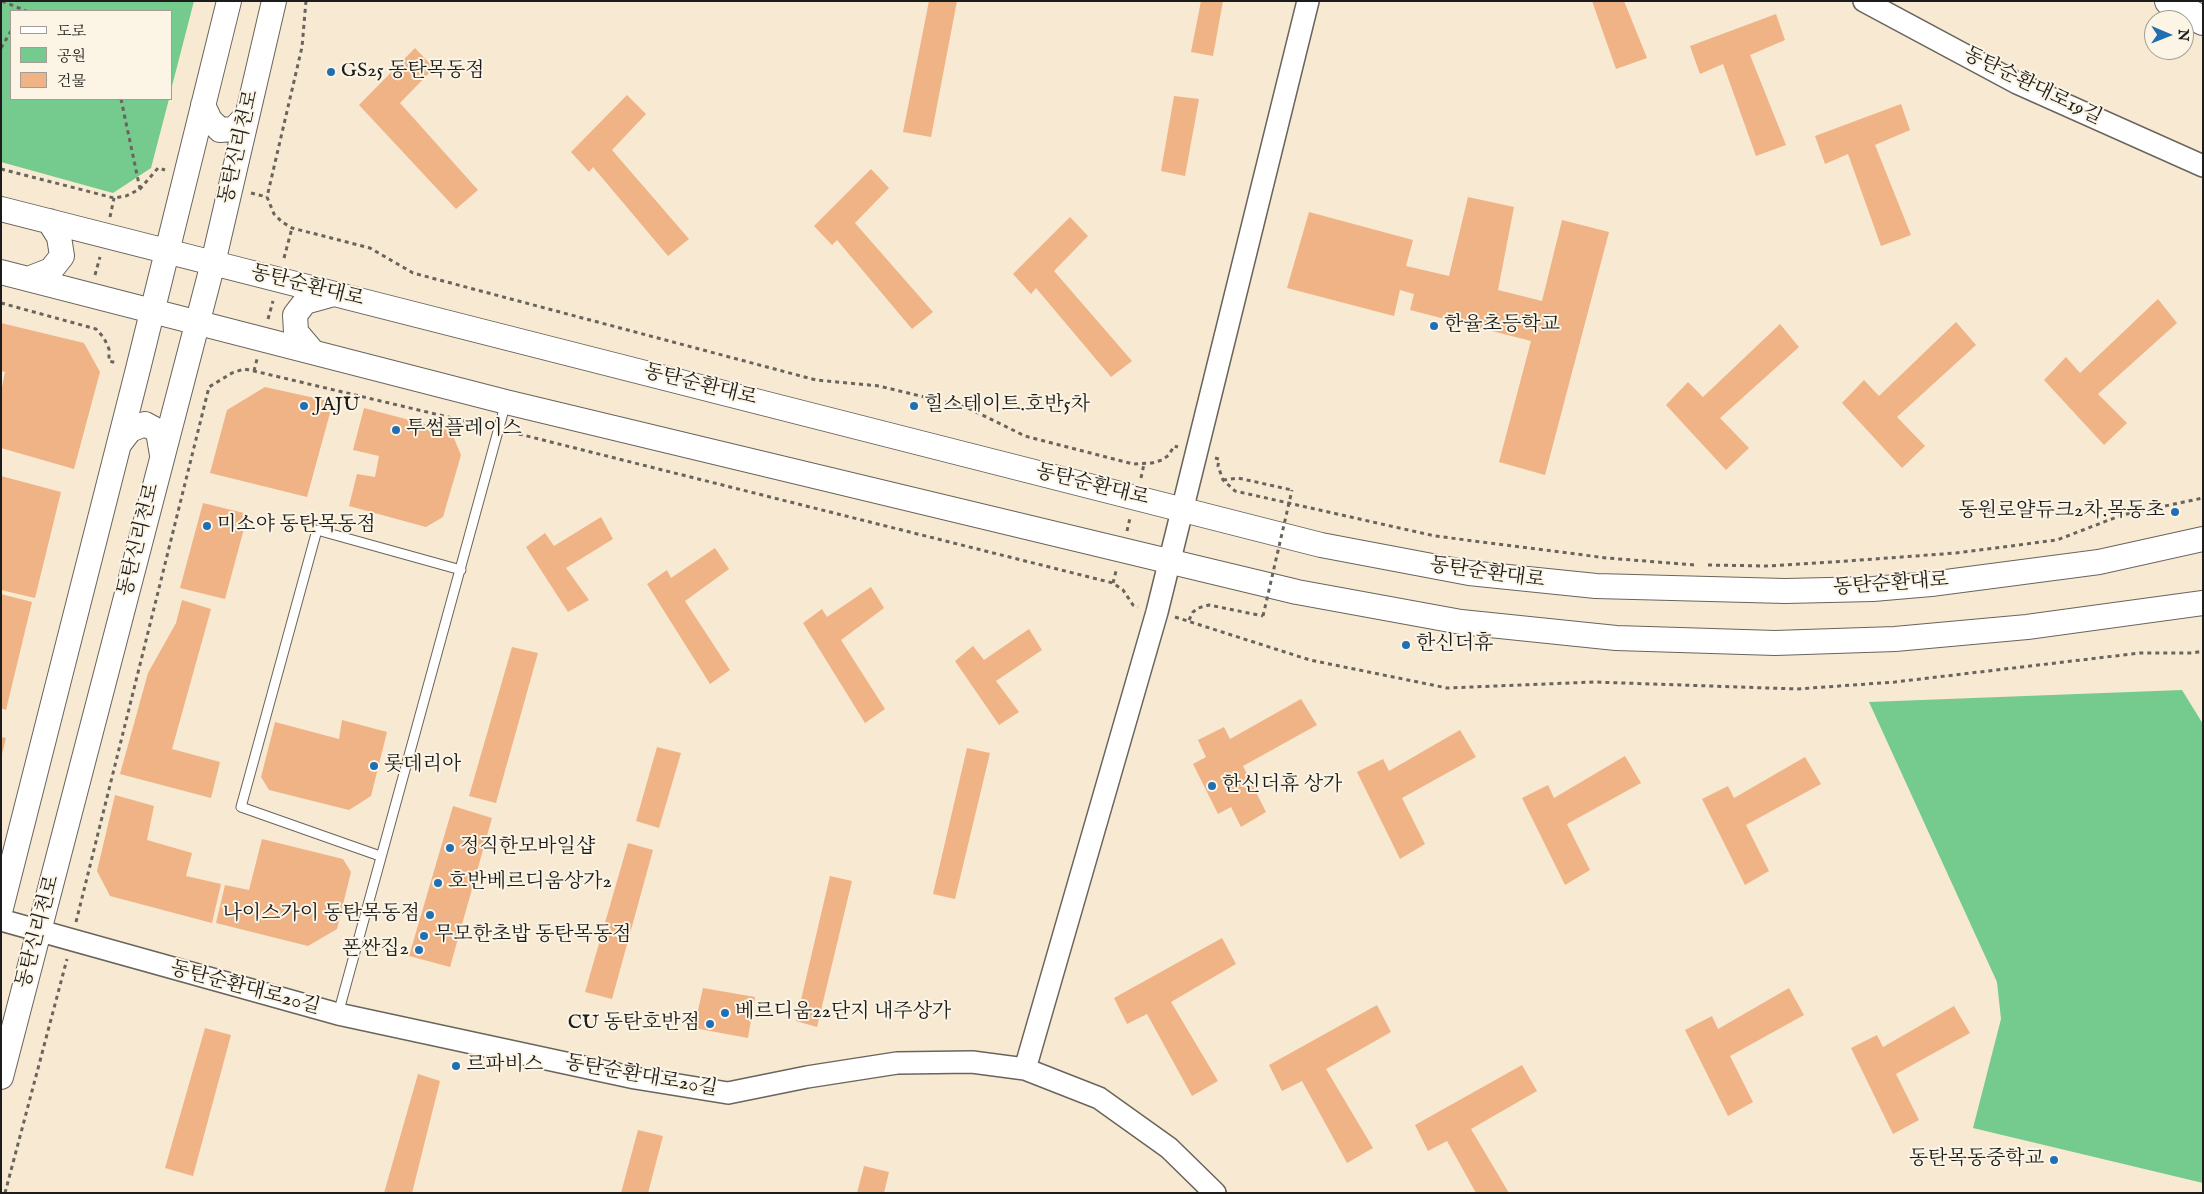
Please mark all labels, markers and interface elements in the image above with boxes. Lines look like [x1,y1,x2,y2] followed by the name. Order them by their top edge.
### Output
[10,10,172,100] legend
[2144,10,2194,60] north arrow
[57,22,86,41] text: 도로
[2174,29,2192,41] text: N
[1959,43,2105,131] street label: 동탄순환대로19길
[57,47,86,66] text: 공원
[341,60,485,84] place label: GS25 동탄목동점
[325,66,337,78] marker: GS25 동탄목동점
[57,72,86,91] text: 건물
[215,88,265,206] street label: 동탄신리천로
[248,261,366,313] street label: 동탄순환대로
[1444,314,1560,338] place label: 한율초등학교
[1428,320,1440,332] marker: 한율초등학교
[641,360,759,412] street label: 동탄순환대로
[314,394,360,418] place label: JAJU
[924,394,1090,418] place label: 힐스테이트.호반5차
[298,400,310,412] marker: JAJU
[908,400,920,412] marker: 힐스테이트.호반5차
[406,418,522,442] place label: 투썸플레이스
[390,424,402,436] marker: 투썸플레이스
[1033,460,1151,512] street label: 동탄순환대로
[114,481,166,599] street label: 동탄신리천로
[1958,500,2165,524] place label: 동원로얄듀크2차.목동초
[2169,506,2181,518] marker: 동원로얄듀크2차.목동초
[217,514,376,538] place label: 미소야 동탄목동점
[201,520,213,532] marker: 미소야 동탄목동점
[1428,554,1546,594] street label: 동탄순환대로
[1832,569,1950,601] street label: 동탄순환대로
[1416,633,1493,657] place label: 한신더휴
[1400,639,1412,651] marker: 한신더휴
[384,754,461,778] place label: 롯데리아
[368,760,380,772] marker: 롯데리아
[1222,774,1342,798] place label: 한신더휴 상가
[1206,780,1218,792] marker: 한신더휴 상가
[460,836,595,860] place label: 정직한모바일샵
[444,842,456,854] marker: 정직한모바일샵
[448,871,612,895] place label: 호반베르디움상가2
[12,873,66,991] street label: 동탄신리천로
[432,877,444,889] marker: 호반베르디움상가2
[222,903,420,927] place label: 나이스가이 동탄목동점
[424,909,436,921] marker: 나이스가이 동탄목동점
[434,924,632,948] place label: 무모한초밥 동탄목동점
[418,930,430,942] marker: 무모한초밥 동탄목동점
[342,938,409,962] place label: 폰싼집2
[413,944,425,956] marker: 폰싼집2
[167,957,323,1021] street label: 동탄순환대로20길
[735,1001,951,1025] place label: 베르디움22단지 내주상가
[719,1007,731,1019] marker: 베르디움22단지 내주상가
[568,1012,700,1036] place label: CU 동탄호반점
[704,1018,716,1030] marker: CU 동탄호반점
[563,1052,719,1102] street label: 동탄순환대로20길
[466,1054,543,1078] place label: 르파비스
[450,1060,462,1072] marker: 르파비스
[1909,1148,2044,1172] place label: 동탄목동중학교
[2048,1154,2060,1166] marker: 동탄목동중학교

